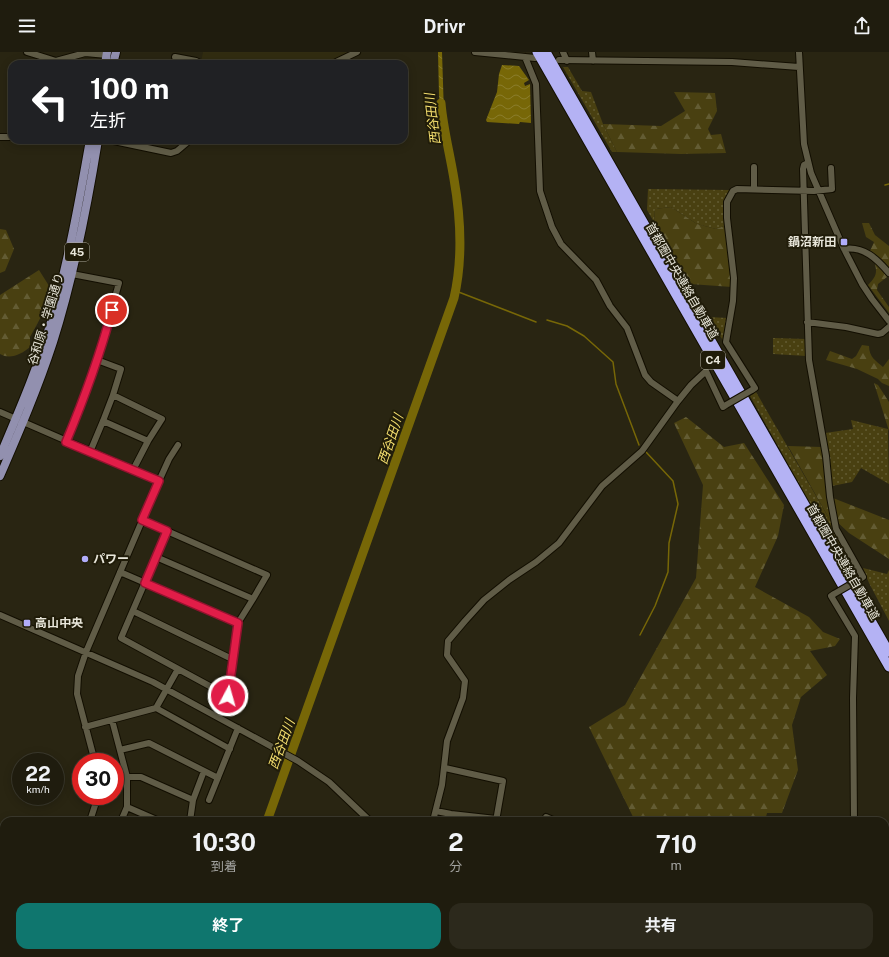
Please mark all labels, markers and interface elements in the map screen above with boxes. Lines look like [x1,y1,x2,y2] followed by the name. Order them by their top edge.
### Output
[16,15,38,37] icon: menu
[851,15,873,37] icon: share
[424,16,465,37] text: Drivr
[90,72,169,105] text: 100 m
[24,76,76,128] icon: left
[422,90,443,146] water label: 西谷田川
[90,110,126,131] text: 左折
[643,220,721,342] street label: 首都圏中央連絡自動車道
[788,235,836,249] place label: 鍋沼新田
[839,237,849,247] marker: 鍋沼新田
[65,243,89,261] road number: 45
[25,271,67,367] street label: 谷和原・学園通り
[95,293,129,327] pin
[101,299,123,321] icon: arrive
[701,351,725,369] road number: C4
[375,410,407,466] water label: 西谷田川
[804,501,882,623] street label: 首都圏中央連絡自動車道
[93,552,129,566] place label: パワー
[80,554,90,564] marker: パワー
[35,616,83,630] place label: 高山中央
[22,618,32,628] marker: 高山中央
[207,675,249,717] position arrow
[266,715,298,771] water label: 西谷田川
[72,753,124,805] speed limit sign: 30
[25,762,51,786] text: 22
[26,783,50,795] text: km/h
[192,828,256,856] text: 10:30
[448,828,463,856] text: 2
[656,830,697,858] text: 710
[671,858,682,873] text: m
[211,859,237,874] text: 到着
[449,859,462,874] text: 分
[16,903,441,949] button: 終了
[449,903,873,949] button: 共有

